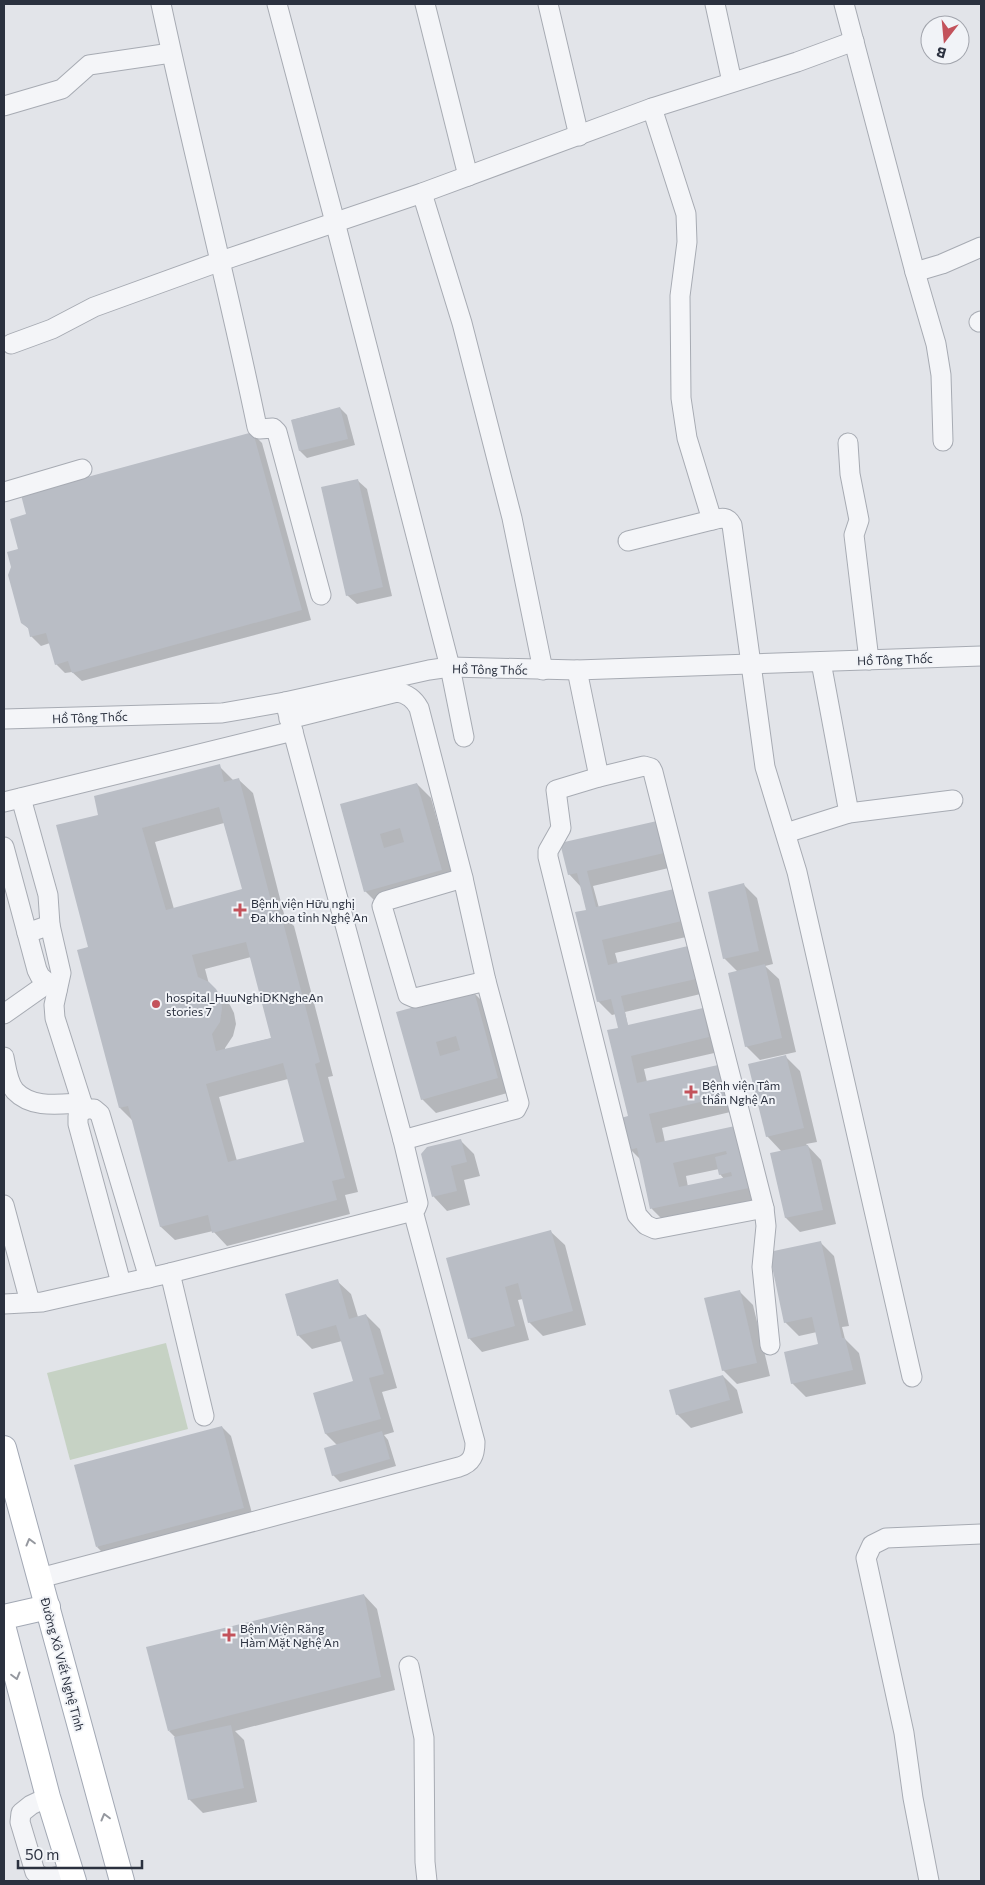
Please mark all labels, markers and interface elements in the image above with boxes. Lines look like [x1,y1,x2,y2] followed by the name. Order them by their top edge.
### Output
[920,15,970,65] north arrow
[934,44,948,62] text: B
[857,651,933,667] street label: Hồ Tông Thốc
[452,661,528,677] street label: Hồ Tông Thốc
[52,709,128,725] street label: Hồ Tông Thốc
[250,896,368,924] place label: Bệnh viện Hữu nghị Đa khoa tỉnh Nghệ An
[233,903,247,917] marker: Bệnh viện Hữu nghị Đa khoa tỉnh Nghệ An
[166,990,323,1018] place label: hospital_HuuNghiDKNgheAn stories 7
[150,998,162,1010] marker: hospital_HuuNghiDKNgheAn stories 7
[702,1078,780,1106] place label: Bệnh viện Tâm thần Nghệ An
[684,1085,698,1099] marker: Bệnh viện Tâm thần Nghệ An
[25,1538,36,1547] one-way arrow
[38,1595,88,1732] street label: Đường Xô Viết Nghệ Tĩnh
[240,1621,339,1649] place label: Bệnh Viện Răng Hàm Mặt Nghệ An
[222,1628,236,1642] marker: Bệnh Viện Răng Hàm Mặt Nghệ An
[11,1671,21,1679] one-way arrow
[100,1814,110,1822] one-way arrow
[18,1838,141,1870] scale bar
[25,1845,59,1863] text: 50 m

